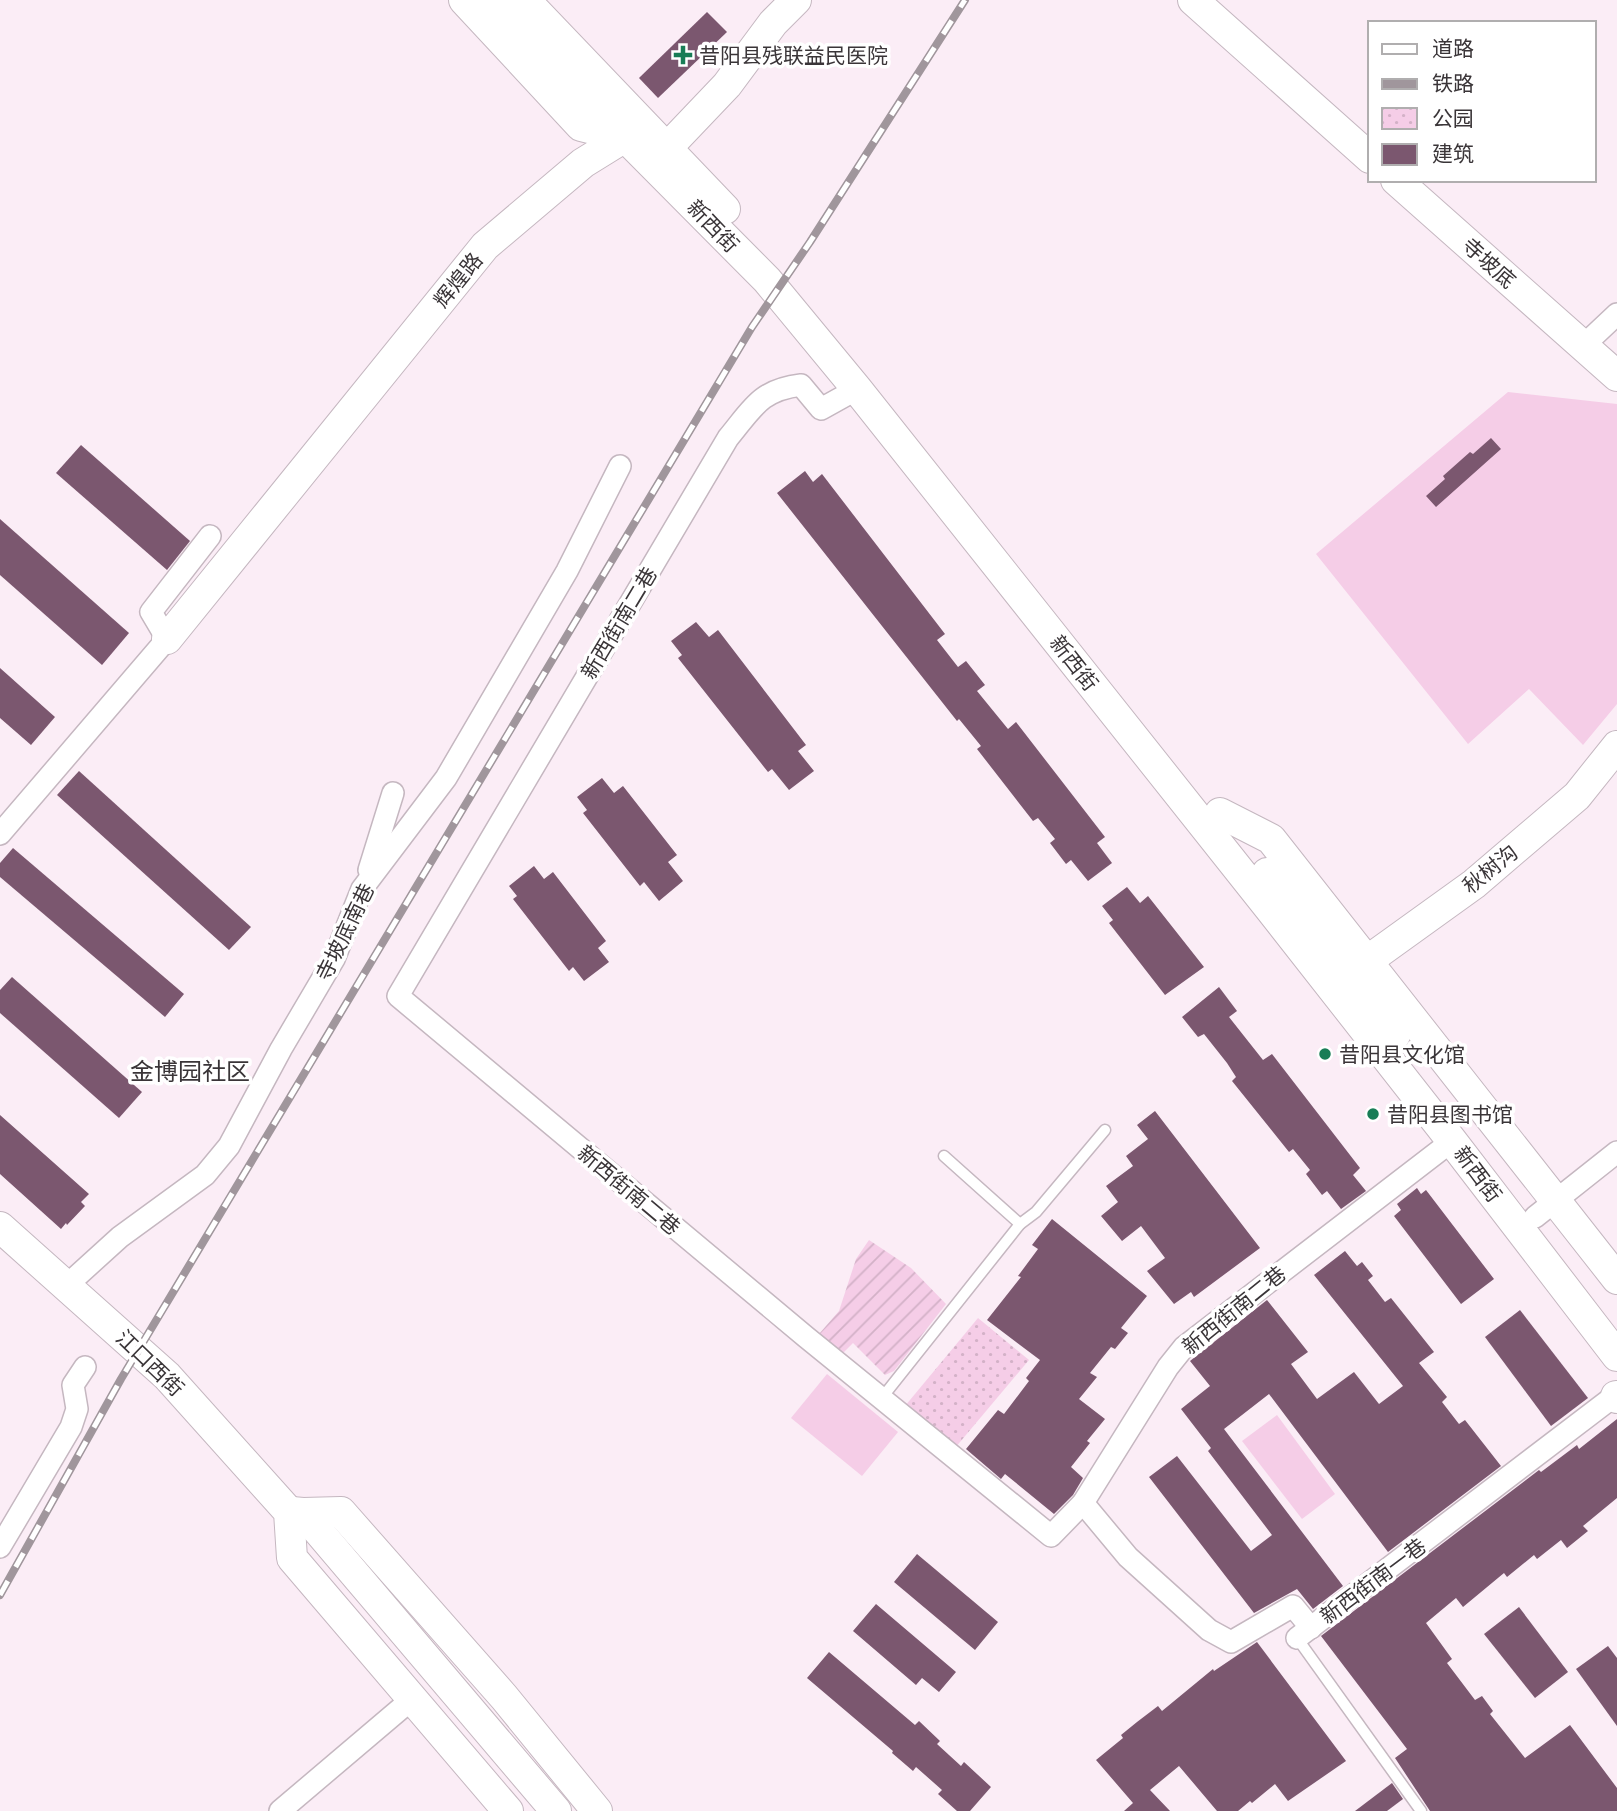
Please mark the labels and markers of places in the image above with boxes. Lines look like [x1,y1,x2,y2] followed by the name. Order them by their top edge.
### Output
[699,43,888,68] place label: 昔阳县残联益民医院
[673,45,693,65] marker: 昔阳县残联益民医院
[1339,1042,1465,1067] place label: 昔阳县文化馆
[1317,1046,1333,1062] marker: 昔阳县文化馆
[1387,1102,1513,1127] place label: 昔阳县图书馆
[1365,1106,1381,1122] marker: 昔阳县图书馆

